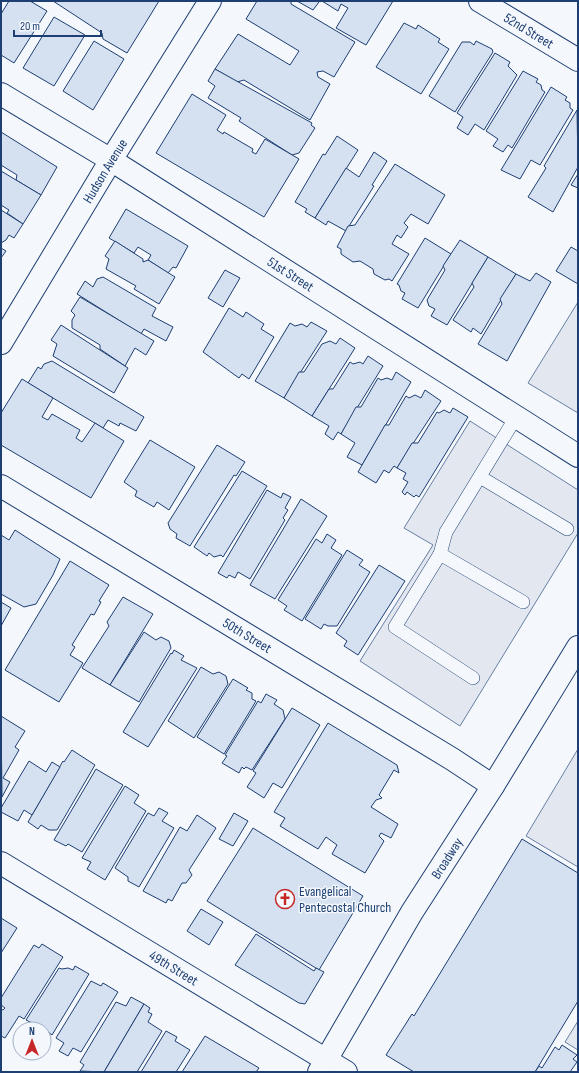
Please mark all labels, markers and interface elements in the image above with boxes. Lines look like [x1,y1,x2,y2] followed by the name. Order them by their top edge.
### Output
[501,9,557,52] street label: 52nd Street
[14,12,101,38] scale bar
[20,19,40,34] text: 20 m
[79,135,131,206] street label: Hudson Avenue
[264,253,317,295] street label: 51st Street
[220,614,275,656] street label: 50th Street
[427,834,466,882] street label: Broadway
[299,883,391,916] place label: Evangelical Pentecostal Church
[274,888,296,910] church icon: Evangelical Pentecostal Church
[146,946,201,989] street label: 49th Street
[12,1021,52,1061] north arrow
[29,1025,35,1038] text: N

